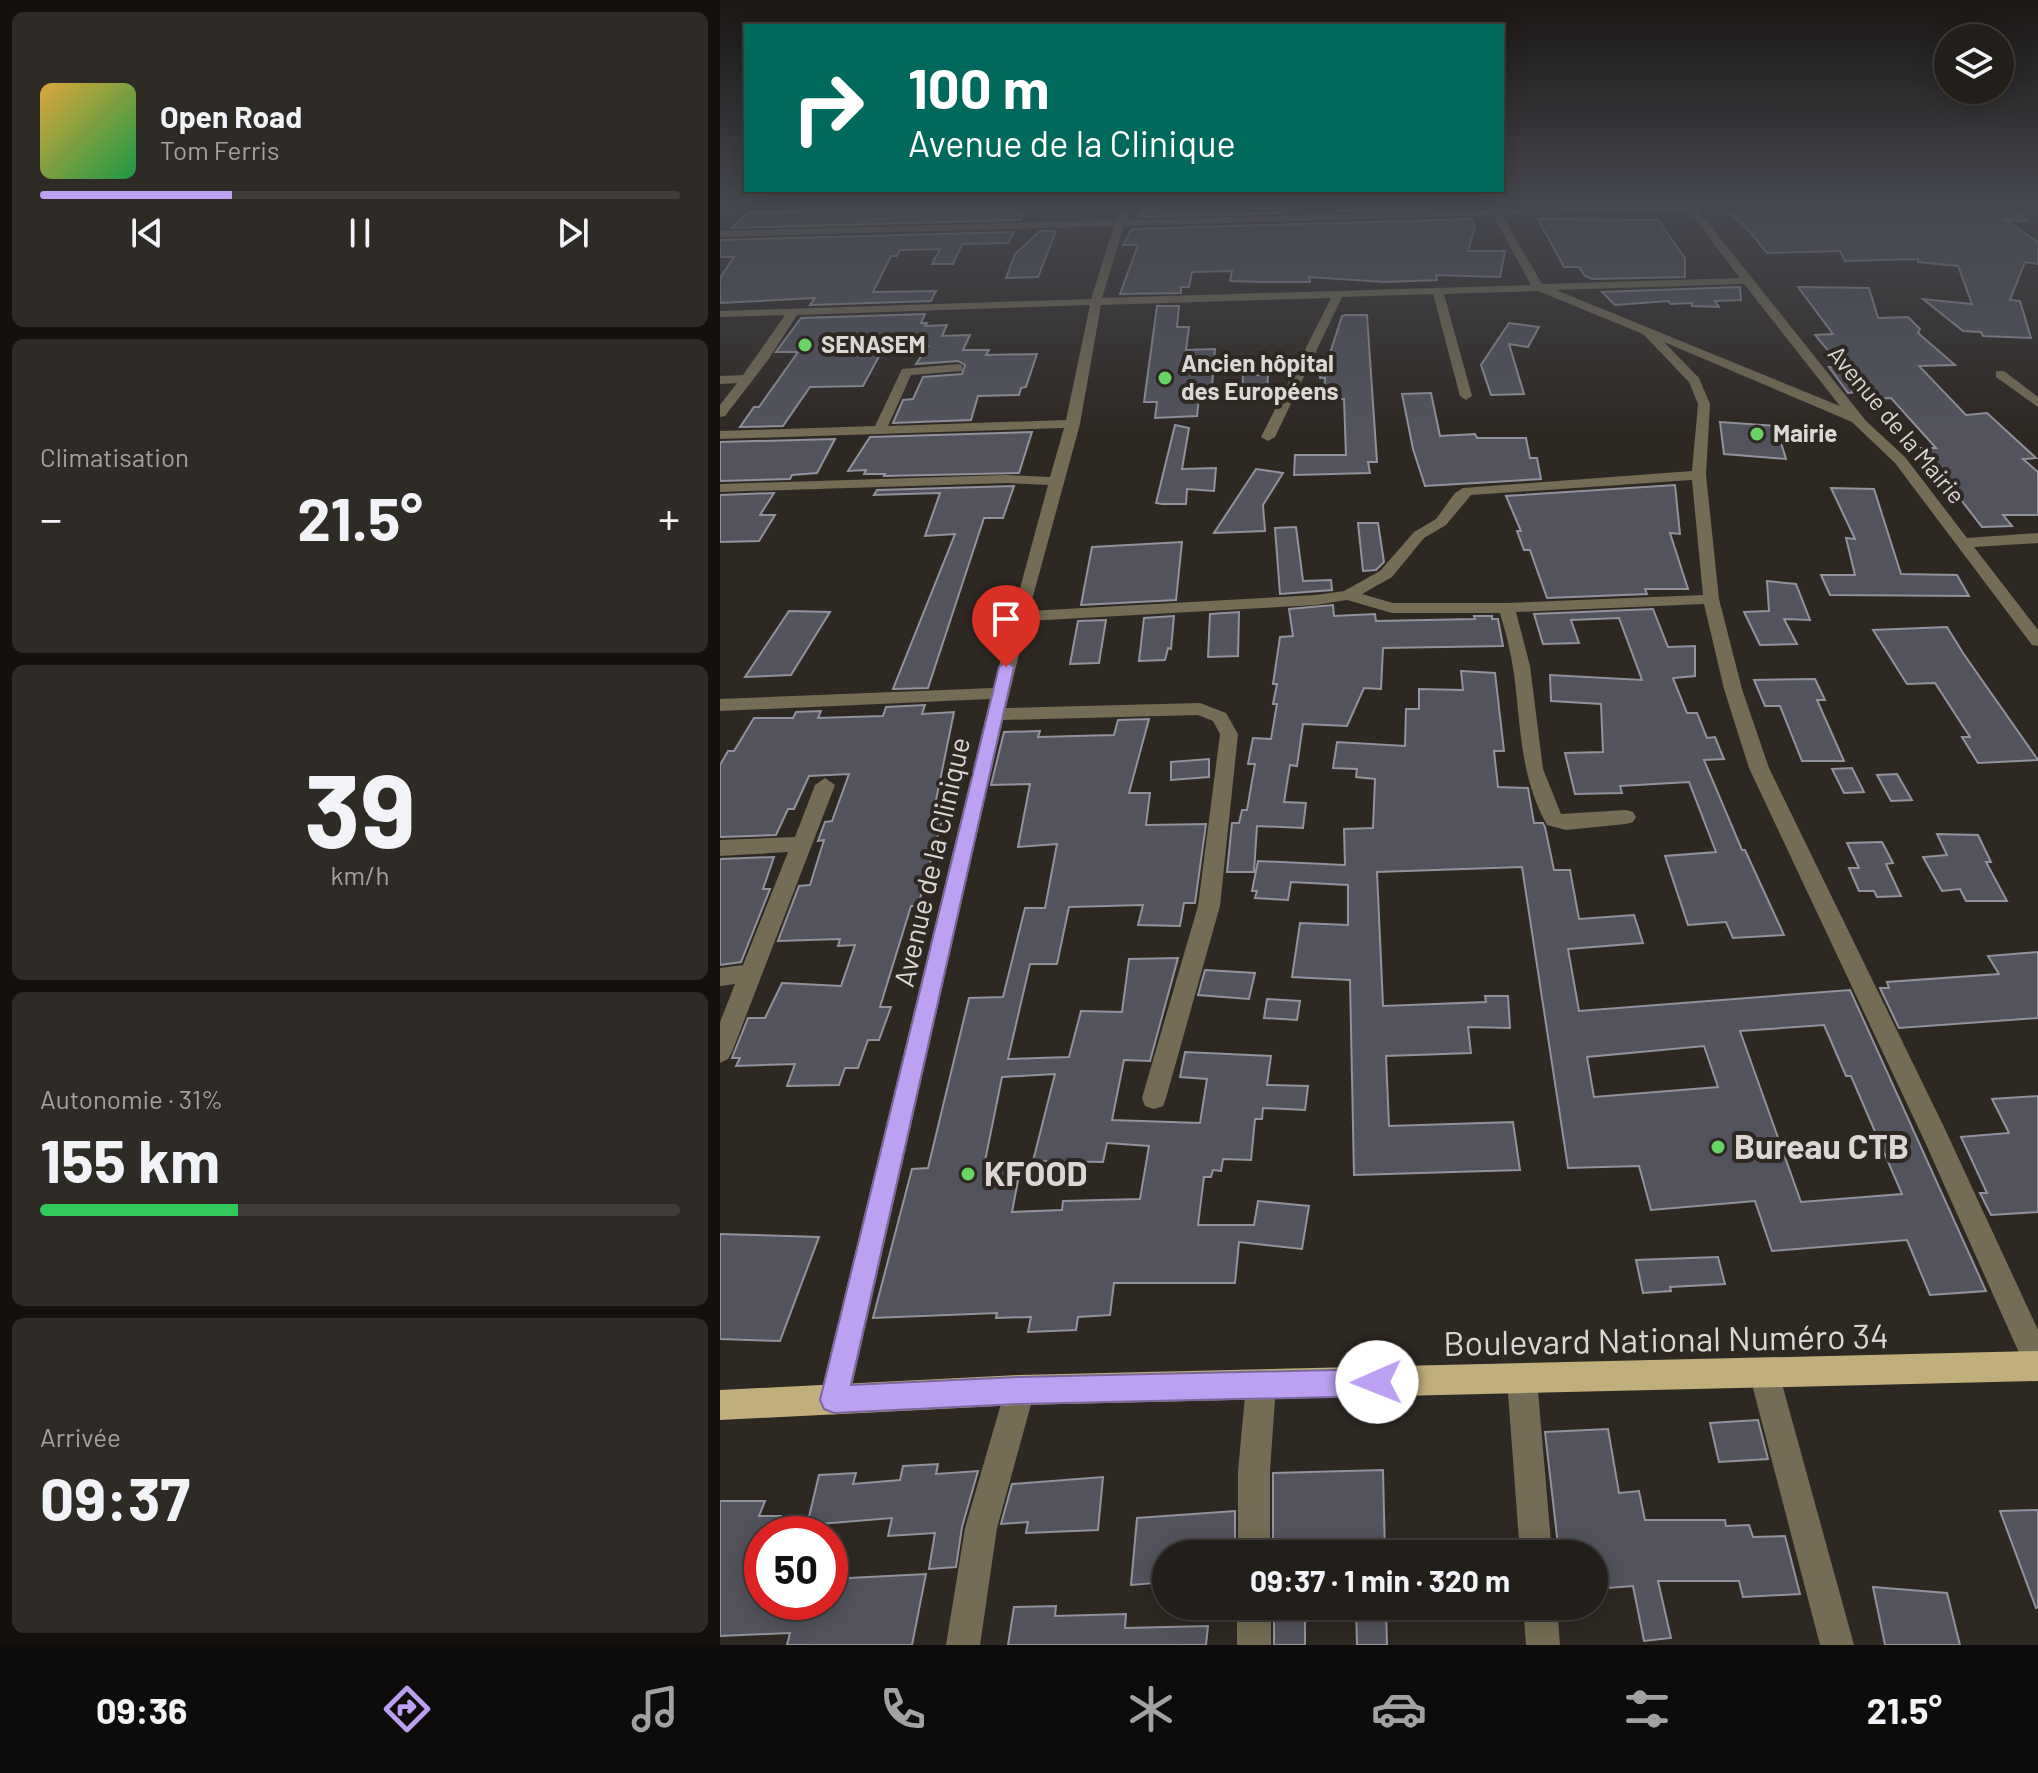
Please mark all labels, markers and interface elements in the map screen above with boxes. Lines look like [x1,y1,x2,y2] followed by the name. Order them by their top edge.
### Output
[1934,24,2014,104] map controls
[1934,24,2014,104] button: layers
[908,53,1050,120] text: 100 m
[776,56,880,160] icon: right
[160,98,302,134] text: Open Road
[908,121,1236,164] text: Avenue de la Clinique
[160,134,280,165] text: Tom Ferris
[125,211,169,255] icon: previous
[338,211,382,255] icon: pause
[551,211,595,255] icon: next
[821,329,926,358] place label: SENASEM
[796,336,814,354] marker: SENASEM
[1823,339,1972,509] street label: Avenue de la Mairie
[1181,348,1339,405] place label: Ancien hôpital des Européens
[1156,369,1174,387] marker: Ancien hôpital des Européens
[1773,418,1837,447] place label: Mairie
[1748,425,1766,443] marker: Mairie
[40,441,189,472] text: Climatisation
[297,481,423,553] text: 21.5°
[40,491,62,544] text: −
[658,491,680,544] text: +
[972,585,1040,667] pin
[984,597,1028,641] icon: arrive
[886,734,976,990] street label: Avenue de la Clinique
[304,744,416,869] text: 39
[331,859,389,890] text: km/h
[40,1083,223,1114] text: Autonomie · 31%
[40,1123,220,1195] text: 155 km
[1734,1125,1909,1166] place label: Bureau CTB
[1709,1138,1727,1156] marker: Bureau CTB
[984,1152,1088,1193] place label: KFOOD
[959,1165,977,1183] marker: KFOOD
[1443,1314,1889,1363] street label: Boulevard National Numéro 34
[1335,1340,1419,1424] position arrow
[40,1421,121,1452] text: Arrivée
[40,1461,190,1533] text: 09:37
[744,1516,848,1620] speed limit sign: 50
[1250,1562,1510,1598] text: 09:37 · 1 min · 320 m
[379,1681,435,1737] icon: directions
[627,1681,683,1737] icon: music
[875,1681,931,1737] icon: phone
[1123,1681,1179,1737] icon: climate
[1371,1681,1427,1737] icon: car
[1619,1681,1675,1737] icon: filters
[96,1688,187,1731] text: 09:36
[1867,1688,1942,1731] text: 21.5°

